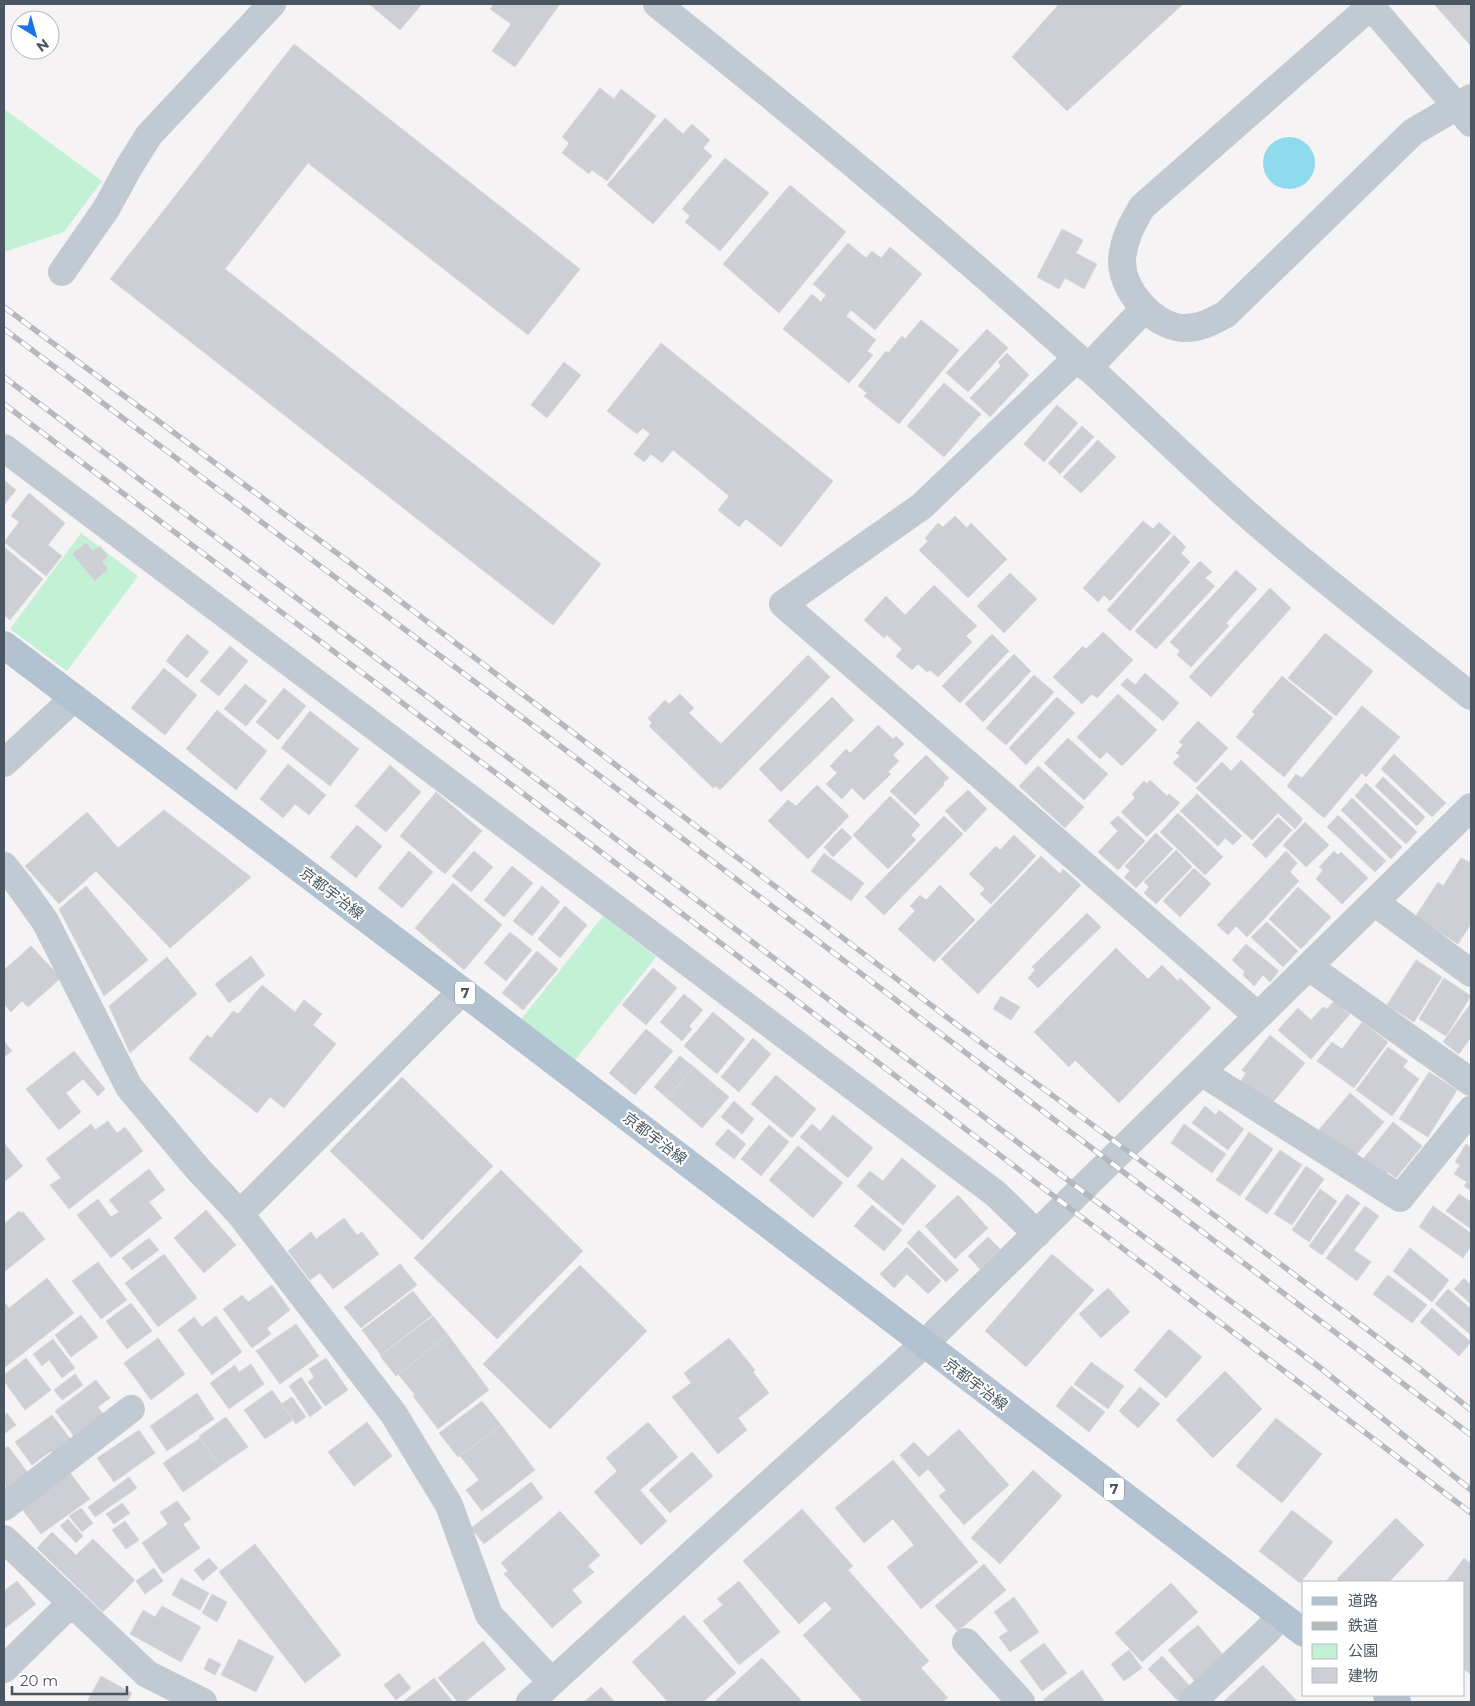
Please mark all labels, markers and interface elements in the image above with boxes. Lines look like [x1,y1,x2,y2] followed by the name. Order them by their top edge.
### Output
[10,10,60,60] north arrow
[33,35,53,56] text: N
[296,863,368,923] street label: 京都宇治線
[455,981,475,1004] road number: 7
[619,1108,691,1168] street label: 京都宇治線
[940,1354,1012,1414] street label: 京都宇治線
[1104,1478,1124,1500] road number: 7
[1302,1581,1465,1696] legend
[1348,1591,1378,1610] text: 道路
[1348,1616,1378,1635] text: 鉄道
[1348,1641,1378,1660] text: 公園
[12,1664,128,1696] scale bar
[1348,1666,1378,1685] text: 建物
[20,1671,58,1690] text: 20 m

